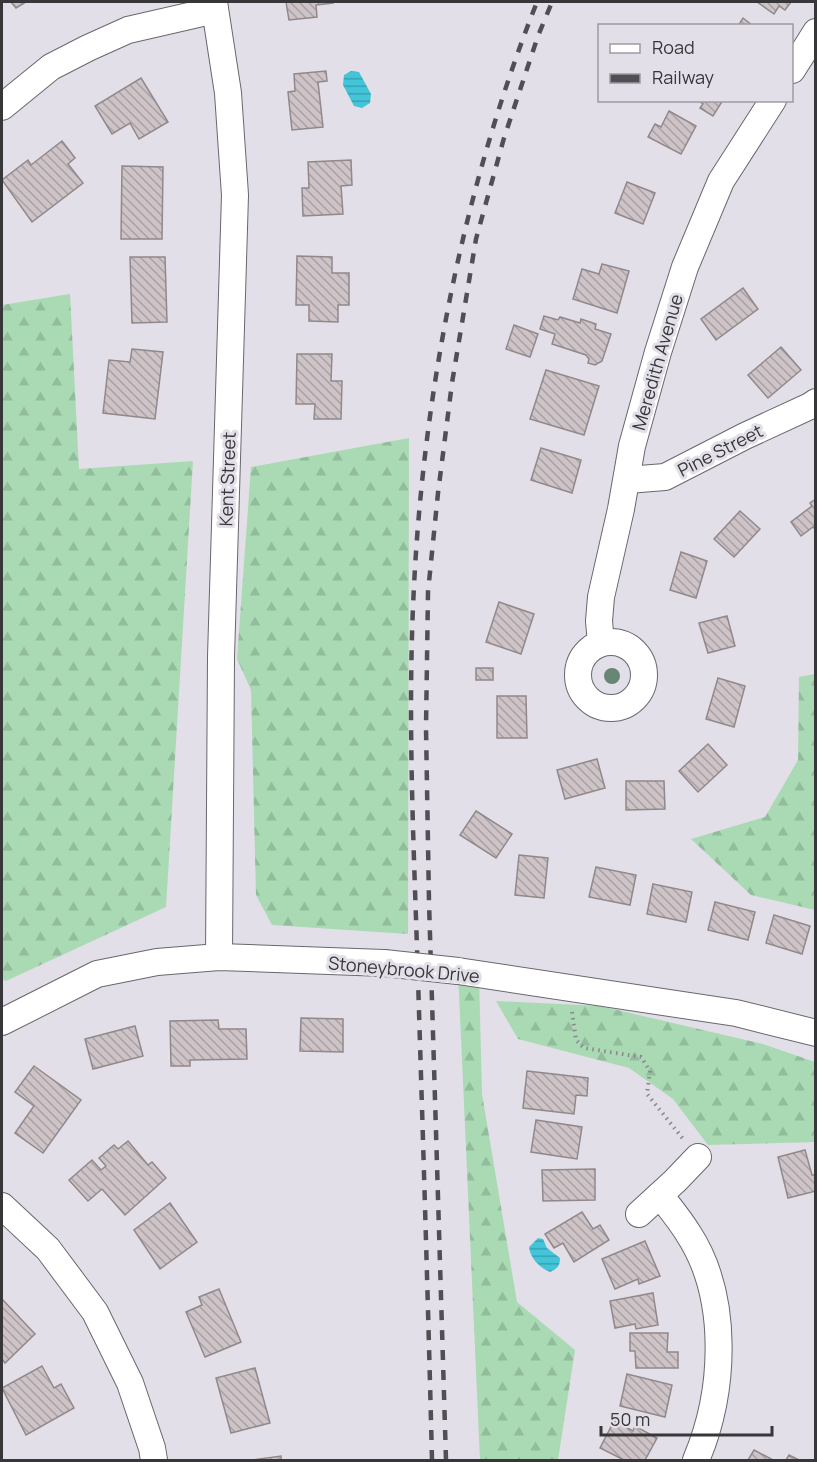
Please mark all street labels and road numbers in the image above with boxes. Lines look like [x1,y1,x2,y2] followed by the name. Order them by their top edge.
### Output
[626,291,688,433] street label: Meredith Avenue
[673,418,767,482] street label: Pine Street
[213,431,241,527] street label: Kent Street
[327,950,481,988] street label: Stoneybrook Drive

